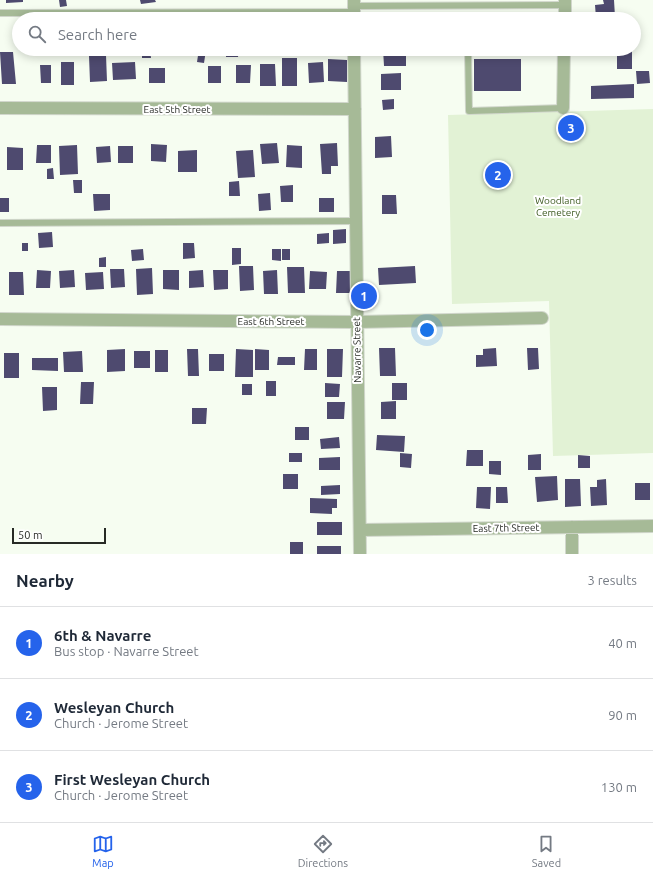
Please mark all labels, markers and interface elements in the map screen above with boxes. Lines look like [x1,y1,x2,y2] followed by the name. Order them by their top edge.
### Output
[12,12,641,56] search box
[26,23,48,45] icon: search
[58,26,137,43] text: Search here
[144,104,210,115] street label: East 5th Street
[558,113,584,143] pin: 3
[485,160,511,190] pin: 2
[535,195,581,218] park label: Woodland Cemetery
[351,281,377,311] pin: 1
[238,316,304,327] street label: East 6th Street
[351,317,363,383] street label: Navarre Street
[417,320,437,340] your location
[473,522,540,534] street label: East 7th Street
[12,526,106,545] scale bar
[18,529,42,541] text: 50 m
[16,571,74,590] text: Nearby
[587,573,637,587] text: 3 results
[54,627,151,644] text: 6th & Navarre
[25,636,33,650] text: 1
[608,636,637,650] text: 40 m
[54,644,199,658] text: Bus stop · Navarre Street
[54,699,174,716] text: Wesleyan Church
[25,708,33,722] text: 2
[608,708,637,722] text: 90 m
[54,716,188,730] text: Church · Jerome Street
[54,771,210,788] text: First Wesleyan Church
[25,780,33,794] text: 3
[601,780,637,794] text: 130 m
[54,788,188,802] text: Church · Jerome Street
[92,833,114,869] tab: Map
[298,833,348,869] tab: Directions
[532,833,561,869] tab: Saved

